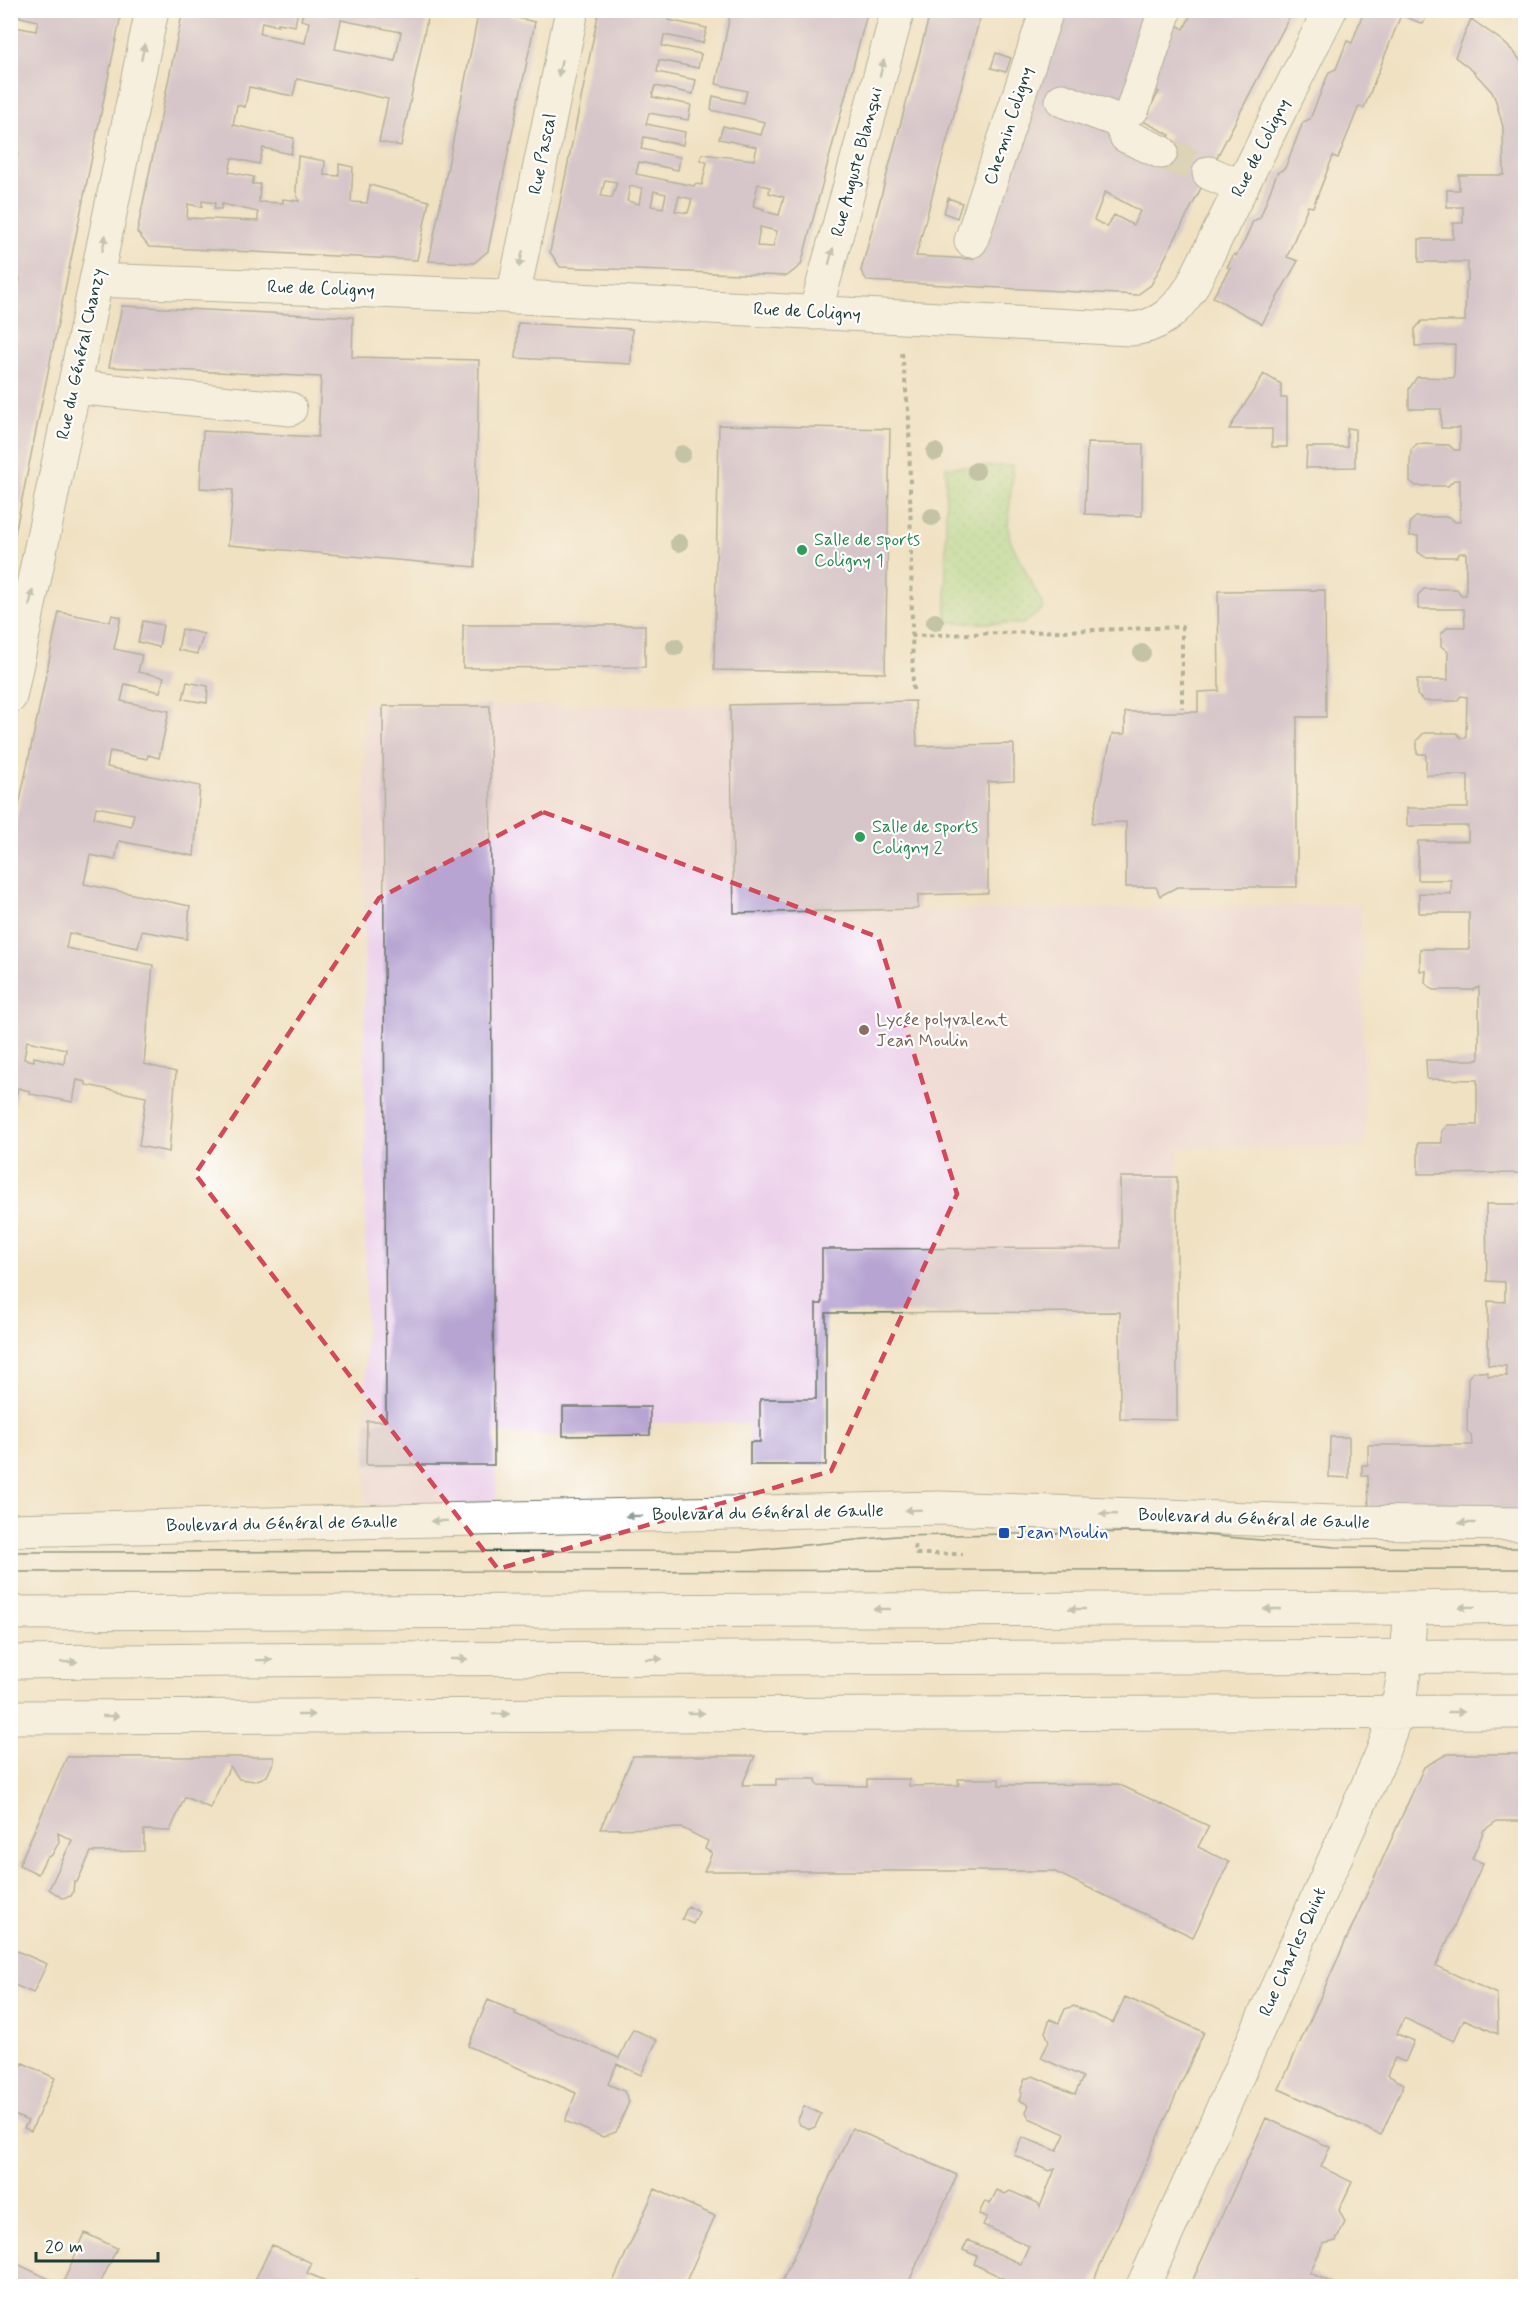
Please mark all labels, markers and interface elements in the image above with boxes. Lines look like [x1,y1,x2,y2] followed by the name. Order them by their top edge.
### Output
[139,42,148,61] one-way arrow
[555,59,564,78] one-way arrow
[878,59,888,77] one-way arrow
[979,64,1039,188] street label: Chemin Coligny
[825,85,889,239] street label: Rue Auguste Blanqui
[1226,95,1296,201] street label: Rue de Coligny
[523,111,563,197] street label: Rue Pascal
[100,233,109,252] one-way arrow
[827,247,836,265] one-way arrow
[516,250,525,269] one-way arrow
[51,266,111,442] street label: Rue du Général Chanzy
[267,275,375,303] street label: Rue de Coligny
[753,297,861,327] street label: Rue de Coligny
[814,528,920,573] place label: Salle de sports Coligny 1
[795,543,809,557] marker: Salle de sports Coligny 1
[27,588,36,607] one-way arrow
[872,815,978,860] place label: Salle de sports Coligny 2
[853,830,867,844] marker: Salle de sports Coligny 2
[876,1008,1009,1053] place label: Lycée polyvalent Jean Moulin
[857,1023,871,1037] marker: Lycée polyvalent Jean Moulin
[652,1499,884,1527] street label: Boulevard du Général de Gaulle
[1138,1503,1370,1535] street label: Boulevard du Général de Gaulle
[904,1505,923,1514] one-way arrow
[1099,1509,1118,1519] one-way arrow
[166,1510,398,1538] street label: Boulevard du Général de Gaulle
[625,1512,644,1521] one-way arrow
[430,1516,449,1525] one-way arrow
[1458,1518,1477,1528] one-way arrow
[1016,1521,1108,1545] place label: Jean Moulin
[997,1526,1011,1540] marker: Jean Moulin
[1458,1602,1477,1612] one-way arrow
[873,1604,892,1614] one-way arrow
[1068,1604,1087,1614] one-way arrow
[1263,1604,1282,1614] one-way arrow
[449,1654,468,1664] one-way arrow
[644,1654,663,1664] one-way arrow
[254,1655,273,1664] one-way arrow
[59,1657,78,1667] one-way arrow
[1446,1707,1465,1717] one-way arrow
[686,1708,705,1718] one-way arrow
[491,1709,510,1719] one-way arrow
[296,1710,315,1720] one-way arrow
[101,1711,120,1721] one-way arrow
[1254,1883,1332,2020] street label: Rue Charles Quint
[36,2225,158,2263] scale bar
[45,2235,83,2259] text: 20 m

